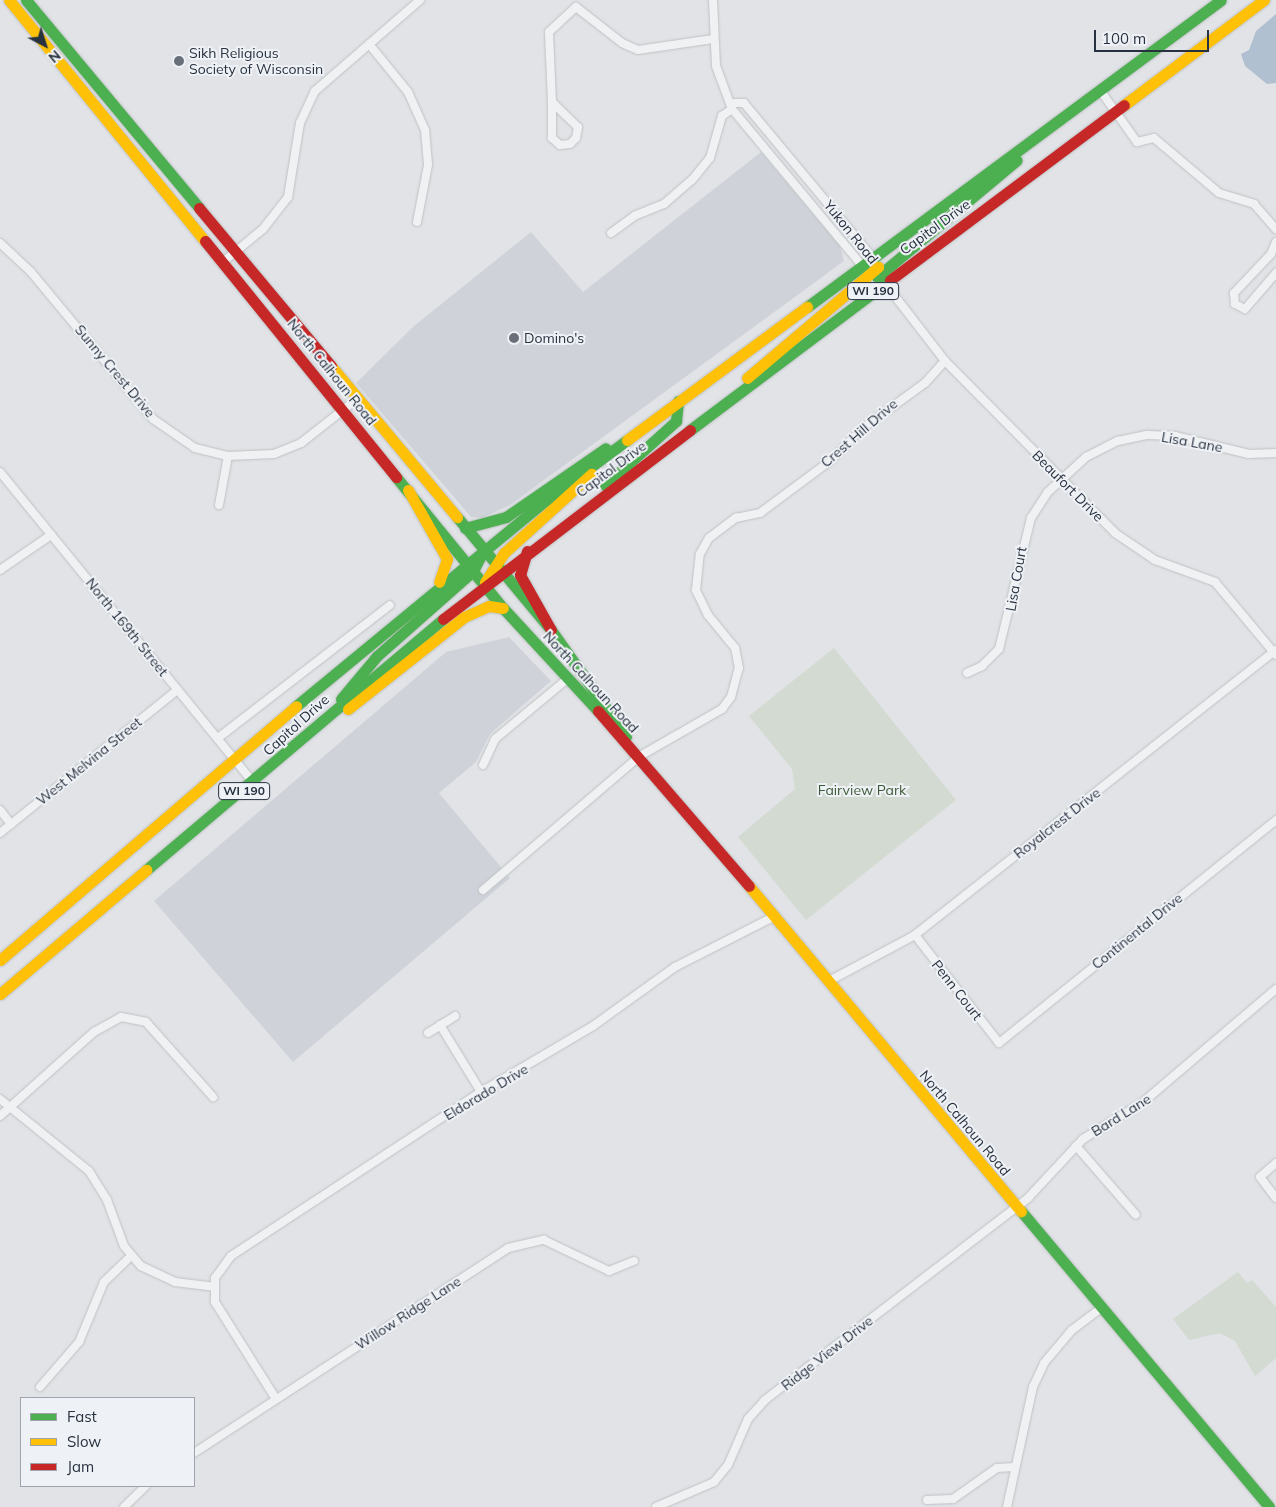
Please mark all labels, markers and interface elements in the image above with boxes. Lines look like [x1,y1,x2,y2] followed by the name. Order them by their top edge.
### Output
[20,20,70,70] north arrow
[1096,20,1211,52] scale bar
[1102,29,1146,48] text: 100 m
[189,45,323,78] place label: Sikh Religious Society of Wisconsin
[45,46,64,67] text: N
[173,55,185,67] marker: Sikh Religious Society of Wisconsin
[896,196,974,258] street label: Capitol Drive
[820,197,882,267] street label: Yukon Road
[847,282,899,300] road number: WI 190
[284,315,380,429] street label: North Calhoun Road
[71,321,159,421] street label: Sunny Crest Drive
[524,330,584,346] place label: Domino's
[508,332,520,344] marker: Domino's
[817,395,901,471] street label: Crest Hill Drive
[1160,428,1224,456] street label: Lisa Lane
[573,437,649,501] street label: Capitol Drive
[1029,447,1107,525] street label: Beaufort Drive
[1002,545,1030,613] street label: Lisa Court
[82,575,172,679] street label: North 169th Street
[540,628,642,736] street label: North Calhoun Road
[259,691,333,759] street label: Capitol Drive
[33,713,145,809] street label: West Melvina Street
[218,781,270,800] road number: WI 190
[818,782,906,798] park label: Fairview Park
[1010,784,1104,862] street label: Royalcrest Drive
[1088,889,1186,973] street label: Continental Drive
[928,956,986,1024] street label: Penn Court
[441,1060,531,1124] street label: Eldorado Drive
[916,1067,1014,1179] street label: North Calhoun Road
[1088,1090,1154,1140] street label: Bard Lane
[352,1273,464,1353] street label: Willow Ridge Lane
[778,1312,876,1394] street label: Ridge View Drive
[20,1397,195,1487] legend
[67,1407,97,1426] text: Fast
[67,1432,101,1451] text: Slow
[67,1457,94,1476] text: Jam

